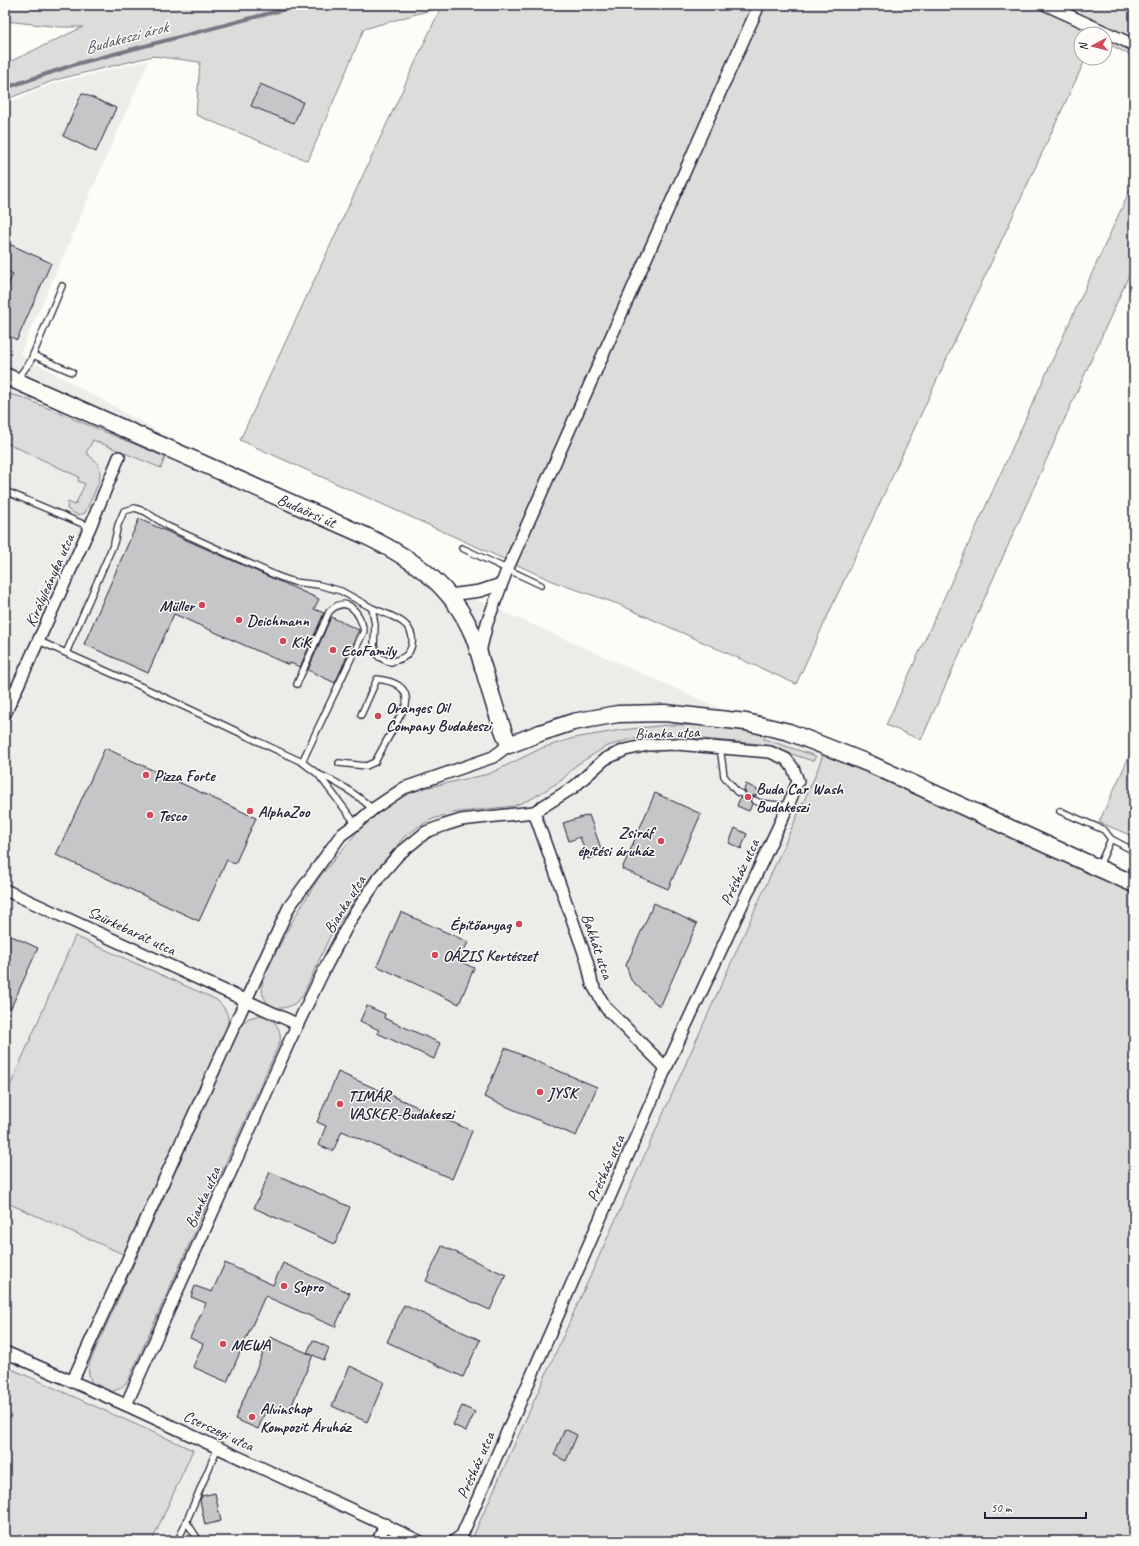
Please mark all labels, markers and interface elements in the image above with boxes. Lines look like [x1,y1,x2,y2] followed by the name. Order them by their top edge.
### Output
[82,16,172,59] water label: Budakeszi árok
[1073,26,1113,66] north arrow
[1075,41,1090,51] text: N
[274,489,340,533] street label: Budaörsi út
[21,529,80,630] street label: Királyleányka utca
[160,596,196,616] place label: Müller
[197,600,207,610] marker: Müller
[247,611,309,631] place label: Deichmann
[234,615,244,625] marker: Deichmann
[291,632,313,652] place label: KiK
[278,636,288,646] marker: KiK
[341,641,397,661] place label: EcoFamily
[328,645,338,655] marker: EcoFamily
[386,698,494,736] place label: Oranges Oil Company Budakeszi
[373,711,383,721] marker: Oranges Oil Company Budakeszi
[634,722,701,744] street label: Bianka utca
[154,766,216,786] place label: Pizza Forte
[141,770,151,780] marker: Pizza Forte
[756,779,845,817] place label: Buda Car Wash Budakeszi
[743,792,753,802] marker: Buda Car Wash Budakeszi
[258,802,311,822] place label: AlphaZoo
[158,806,189,826] place label: Tesco
[245,806,255,816] marker: AlphaZoo
[145,810,155,820] marker: Tesco
[578,823,657,861] place label: Zsiráf építési áruház
[716,835,765,909] street label: Présház utca
[656,836,666,846] marker: Zsiráf építési áruház
[319,870,371,937] street label: Bianka utca
[84,902,180,961] street label: Szürkebarát utca
[576,911,618,983] street label: Bakhát utca
[450,915,512,935] place label: Építőanyag
[514,919,524,929] marker: Építőanyag
[443,946,539,966] place label: OÁZIS Kertészet
[430,950,440,960] marker: OÁZIS Kertészet
[547,1083,581,1103] place label: JYSK
[348,1086,456,1124] place label: TIMÁR VASKER-Budakeszi
[535,1087,545,1097] marker: JYSK
[335,1099,345,1109] marker: TIMÁR VASKER-Budakeszi
[582,1131,630,1205] street label: Présház utca
[181,1162,226,1231] street label: Bianka utca
[292,1277,325,1297] place label: Sopro
[279,1281,289,1291] marker: Sopro
[231,1335,271,1355] place label: MEWA
[218,1339,228,1349] marker: MEWA
[260,1399,353,1437] place label: Alvinshop Kompozit Áruház
[180,1406,258,1457] street label: Cserszegi utca
[247,1412,257,1422] marker: Alvinshop Kompozit Áruház
[452,1428,500,1502] street label: Présház utca
[985,1494,1086,1520] scale bar
[991,1500,1013,1516] text: 50 m

